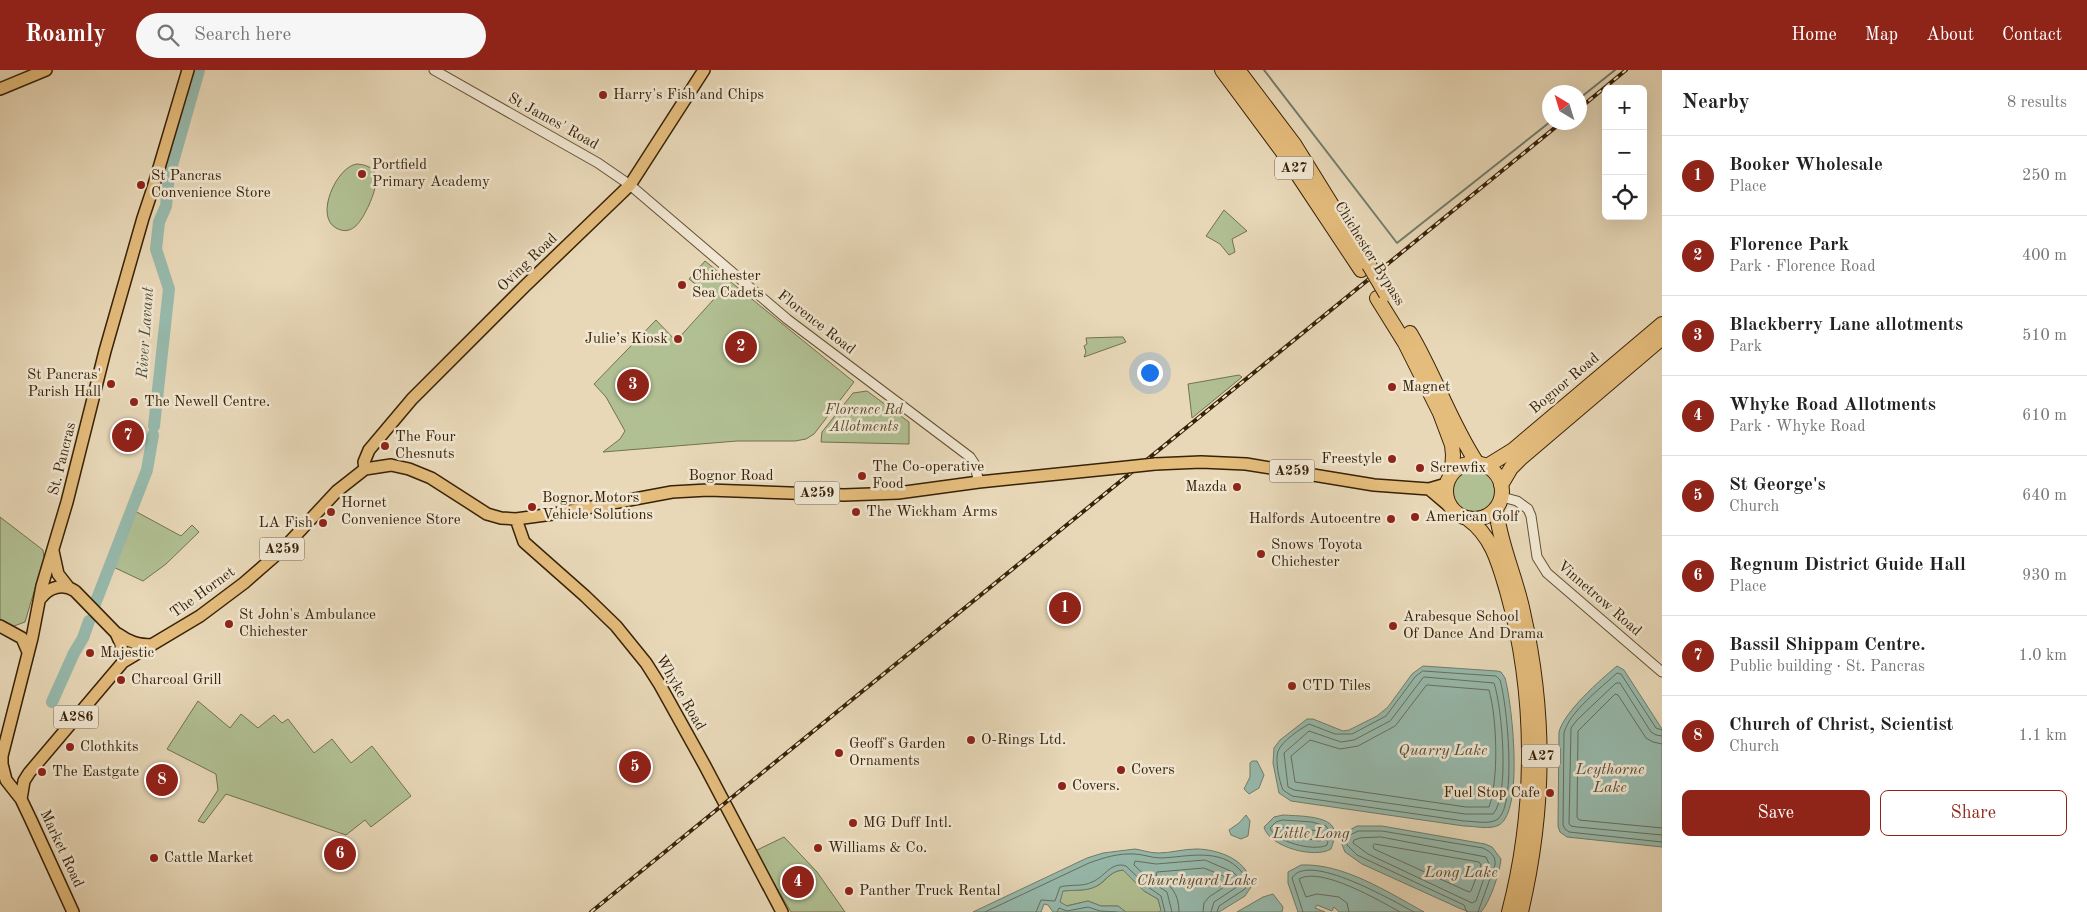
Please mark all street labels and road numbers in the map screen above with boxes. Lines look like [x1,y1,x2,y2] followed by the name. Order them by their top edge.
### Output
[505,91,601,153] street label: St James' Road
[1275,156,1313,180] road number: A27
[1331,199,1407,309] street label: Chichester Bypass
[495,231,561,295] street label: Oving Road
[774,288,858,358] street label: Florence Road
[1528,351,1603,417] street label: Bognor Road
[47,421,79,497] street label: St. Pancras
[1270,460,1314,482] road number: A259
[688,469,774,484] street label: Bognor Road
[794,482,840,504] road number: A259
[260,538,304,560] road number: A259
[1554,559,1644,640] street label: Vinnetrow Road
[168,565,238,621] street label: The Hornet
[652,653,708,733] street label: Whyke Road
[54,706,98,729] road number: A286
[1522,744,1560,768] road number: A27
[37,808,86,890] street label: Market Road

